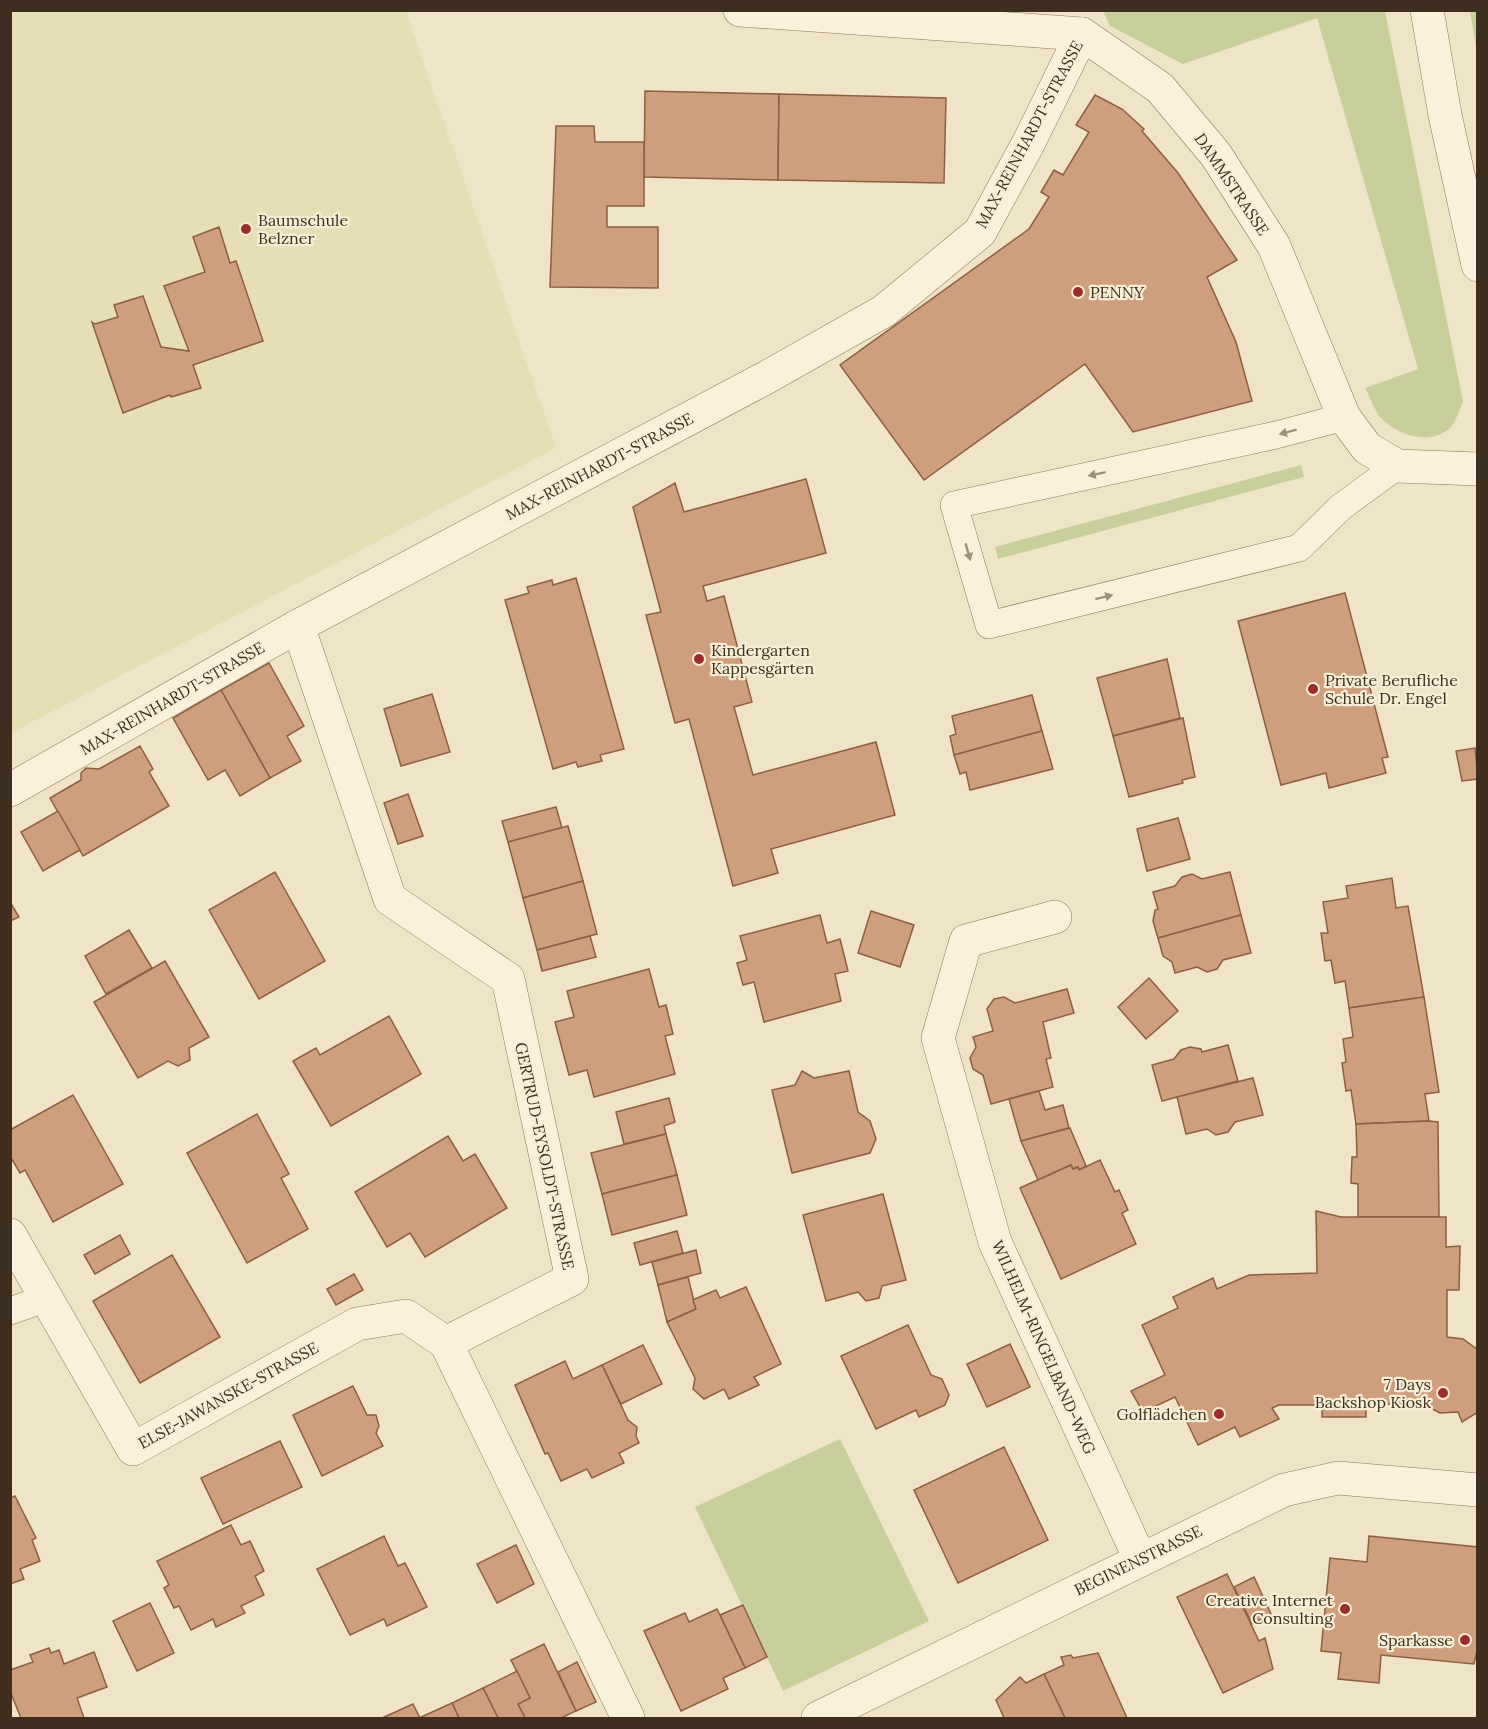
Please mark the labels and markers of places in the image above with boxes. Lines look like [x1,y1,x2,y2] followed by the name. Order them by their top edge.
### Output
[258,210,348,248] place label: Baumschule Belzner
[239,222,253,236] marker: Baumschule Belzner
[1090,282,1145,302] place label: PENNY
[1071,285,1085,299] marker: PENNY
[711,640,814,678] place label: Kindergarten Kappesgärten
[692,652,706,666] marker: Kindergarten Kappesgärten
[1325,670,1458,708] place label: Private Berufliche Schule Dr. Engel
[1306,682,1320,696] marker: Private Berufliche Schule Dr. Engel
[1315,1374,1431,1412] place label: 7 Days Backshop Kiosk
[1436,1386,1450,1400] marker: 7 Days Backshop Kiosk
[1117,1404,1207,1424] place label: Golflädchen
[1212,1407,1226,1421] marker: Golflädchen
[1206,1590,1334,1628] place label: Creative Internet Consulting
[1338,1602,1352,1616] marker: Creative Internet Consulting
[1379,1630,1453,1650] place label: Sparkasse
[1458,1633,1472,1647] marker: Sparkasse

